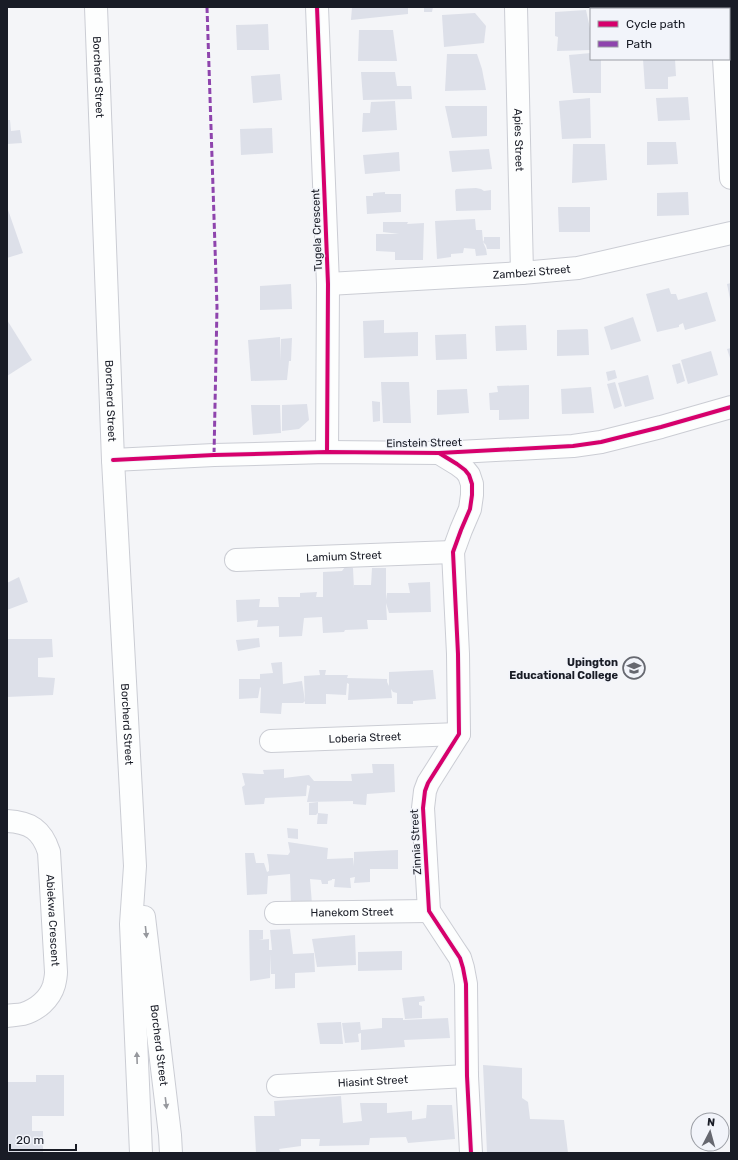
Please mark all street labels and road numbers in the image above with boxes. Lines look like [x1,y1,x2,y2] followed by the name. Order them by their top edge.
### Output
[91,36,107,119] street label: Borcherd Street
[512,108,526,172] street label: Apies Street
[309,188,325,271] street label: Tugela Crescent
[492,262,572,281] street label: Zambezi Street
[103,360,119,443] street label: Borcherd Street
[386,436,463,450] street label: Einstein Street
[306,548,383,564] street label: Lamium Street
[119,683,136,766] street label: Borcherd Street
[328,730,402,745] street label: Loberia Street
[408,808,424,875] street label: Zinnia Street
[44,874,62,967] street label: Abiekwa Crescent
[310,905,394,919] street label: Hanekom Street
[148,1004,171,1087] street label: Borcherd Street
[337,1073,409,1089] street label: Hiasint Street

